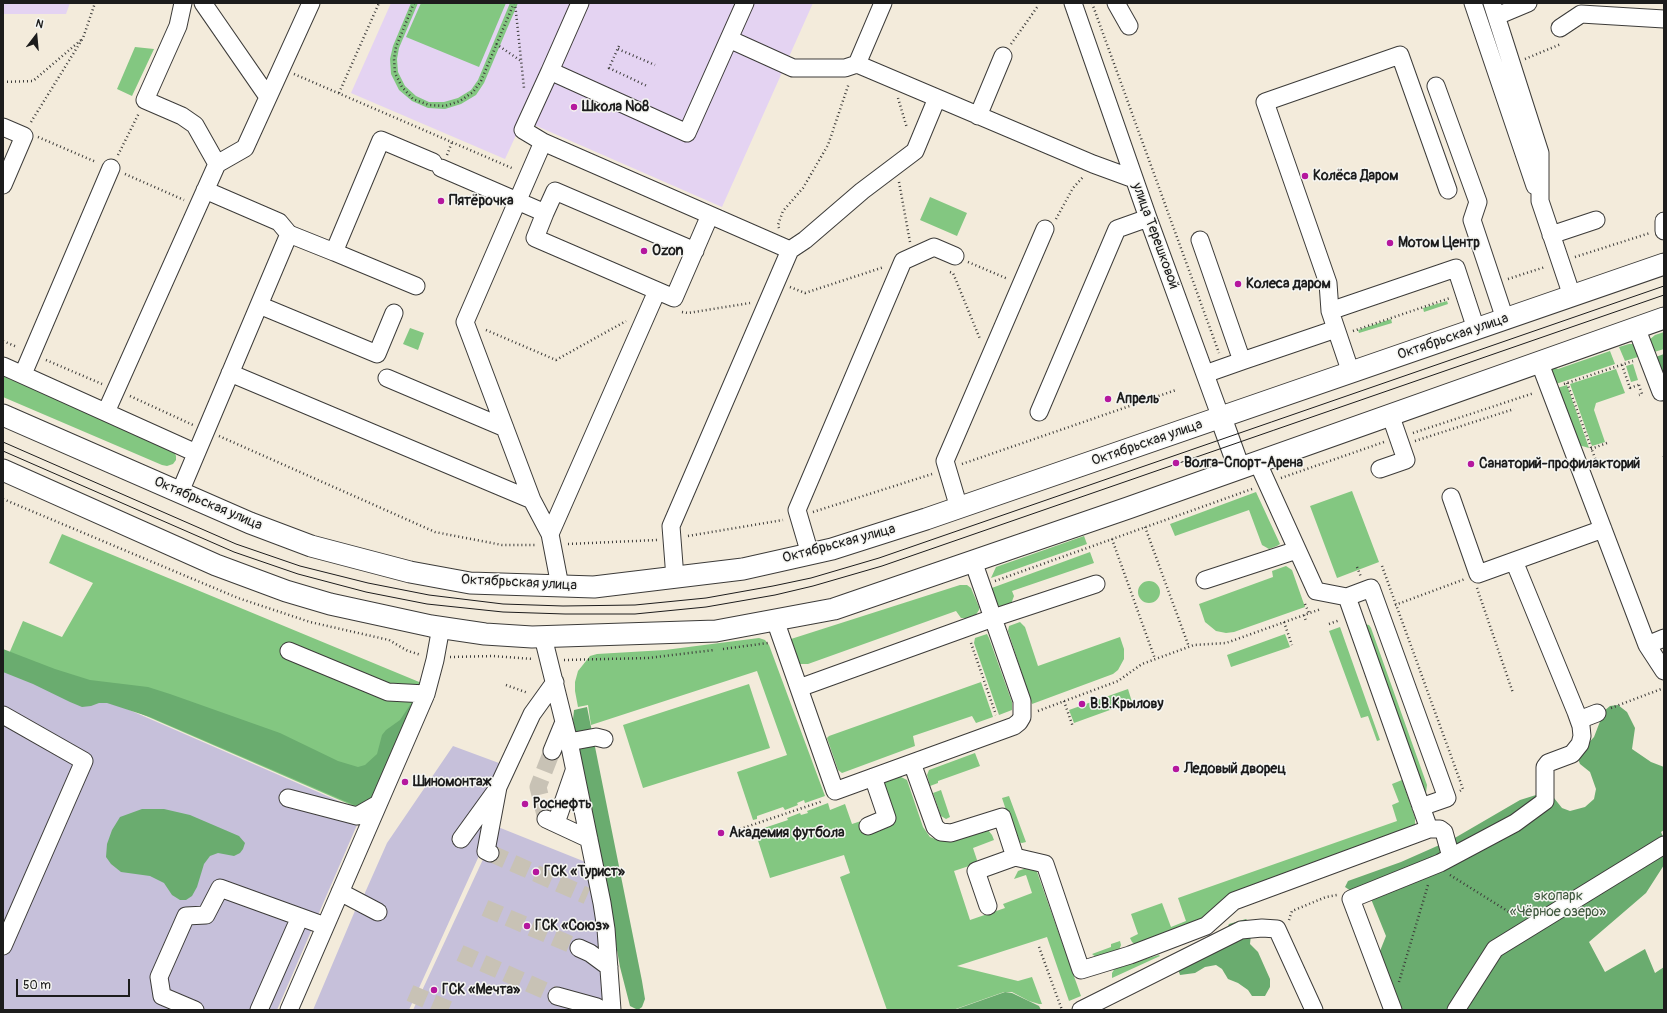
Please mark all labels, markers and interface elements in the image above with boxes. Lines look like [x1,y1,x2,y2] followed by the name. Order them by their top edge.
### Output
[16,16,56,56] north arrow
[34,17,45,31] text: N
[582,99,649,115] place label: Школа №8
[569,102,579,112] marker: Школа №8
[1313,168,1398,184] place label: Колёса Даром
[1300,171,1310,181] marker: Колёса Даром
[1128,181,1182,291] street label: улица Терешковой
[449,193,513,209] place label: Пятёрочка
[436,196,446,206] marker: Пятёрочка
[1398,235,1480,251] place label: Мотом Центр
[1385,238,1395,248] marker: Мотом Центр
[652,243,683,259] place label: Ozon
[639,246,649,256] marker: Ozon
[1246,276,1331,292] place label: Колеса даром
[1233,279,1243,289] marker: Колеса даром
[1395,310,1511,364] street label: Октябрьская улица
[1116,391,1160,407] place label: Апрель
[1103,394,1113,404] marker: Апрель
[1089,416,1205,470] street label: Октябрьская улица
[1184,455,1303,471] place label: Волга-Спорт-Арена
[1479,456,1640,472] place label: Санаторий-профилакторий
[1171,458,1181,468] marker: Волга-Спорт-Арена
[1466,459,1476,469] marker: Санаторий-профилакторий
[151,474,265,534] street label: Октябрьская улица
[781,521,897,567] street label: Октябрьская улица
[461,572,577,594] street label: Октябрьская улица
[1090,696,1163,712] place label: В.В.Крылову
[1077,699,1087,709] marker: В.В.Крылову
[1184,761,1286,777] place label: Ледовый дворец
[1171,764,1181,774] marker: Ледовый дворец
[413,774,491,790] place label: Шиномонтаж
[400,777,410,787] marker: Шиномонтаж
[533,796,592,812] place label: Роснефть
[520,799,530,809] marker: Роснефть
[729,825,844,841] place label: Академия футбола
[716,828,726,838] marker: Академия футбола
[544,864,625,880] place label: ГСК «Турист»
[531,867,541,877] marker: ГСК «Турист»
[1510,888,1606,920] park label: экопарк «Чёрное озеро»
[535,918,609,934] place label: ГСК «Союз»
[522,921,532,931] marker: ГСК «Союз»
[18,971,132,997] scale bar
[23,978,51,993] text: 50 m
[442,982,520,998] place label: ГСК «Мечта»
[429,985,439,995] marker: ГСК «Мечта»

